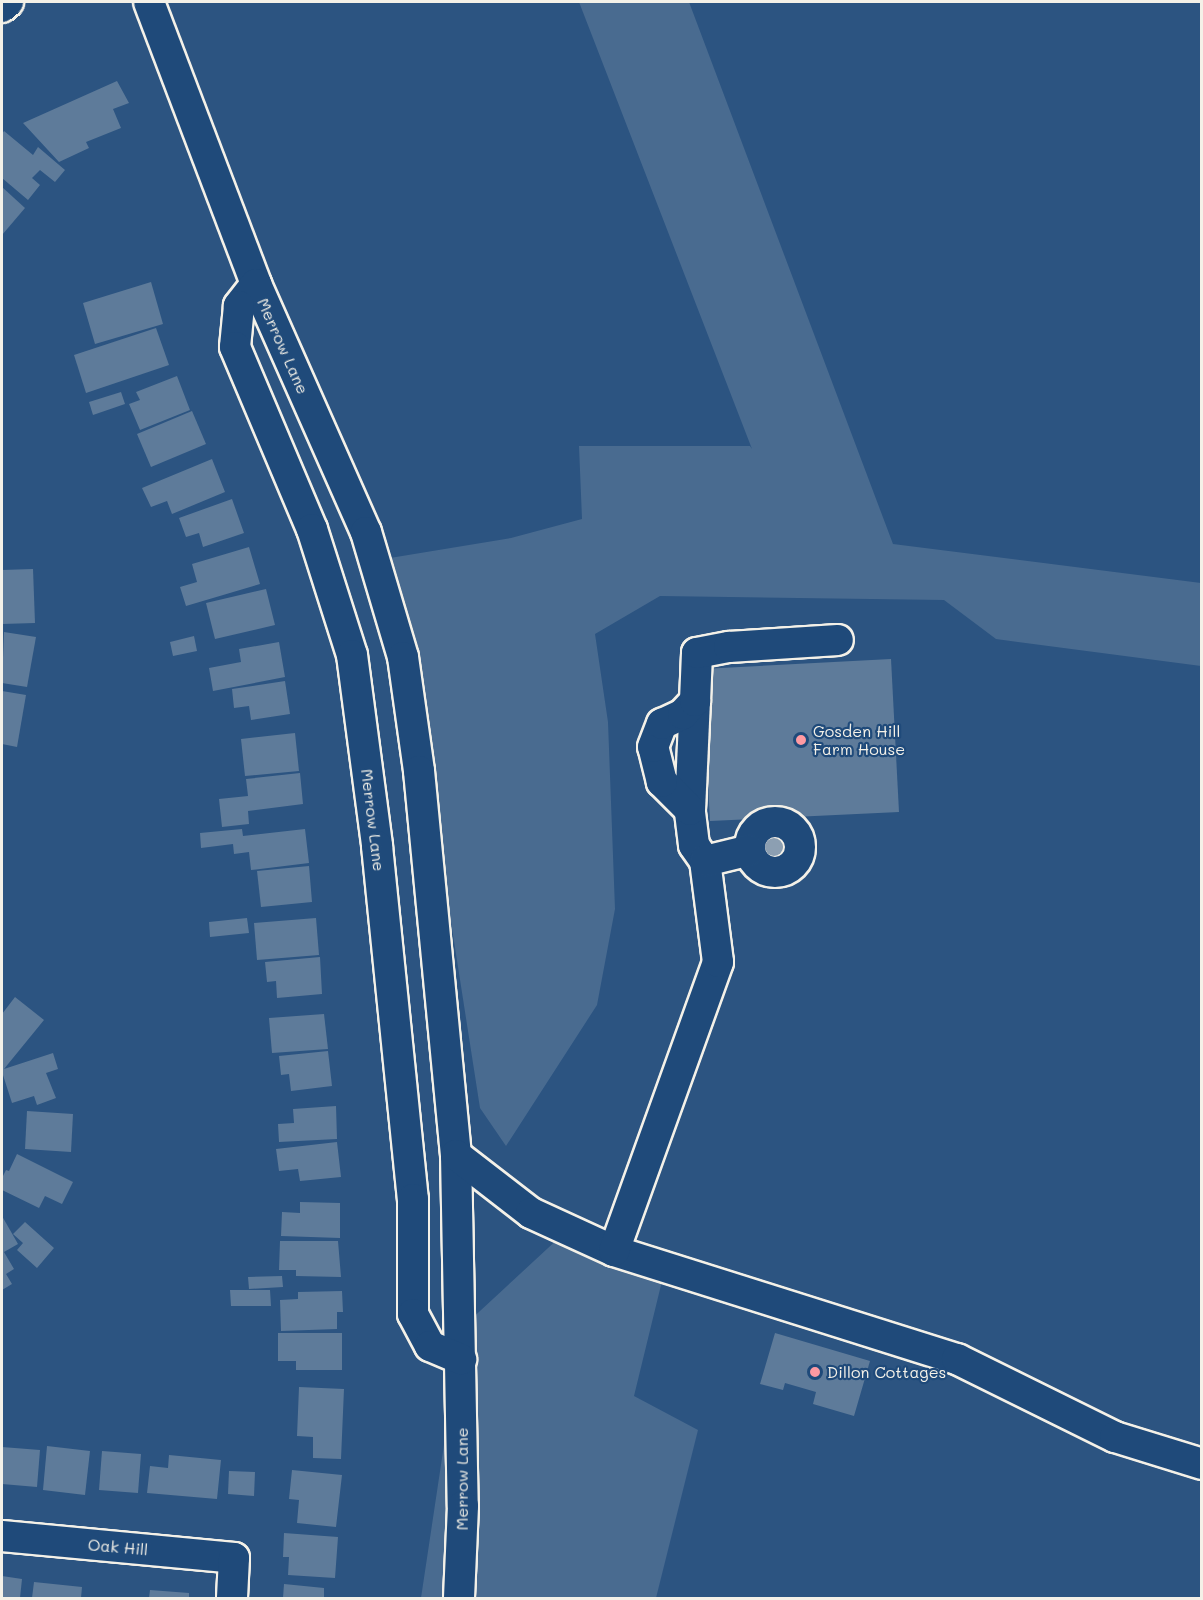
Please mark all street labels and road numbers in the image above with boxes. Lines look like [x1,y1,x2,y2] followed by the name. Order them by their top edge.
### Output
[253,295,313,397] street label: Merrow Lane
[357,768,389,872] street label: Merrow Lane
[452,1428,472,1530] street label: Merrow Lane
[87,1535,149,1559] street label: Oak Hill

